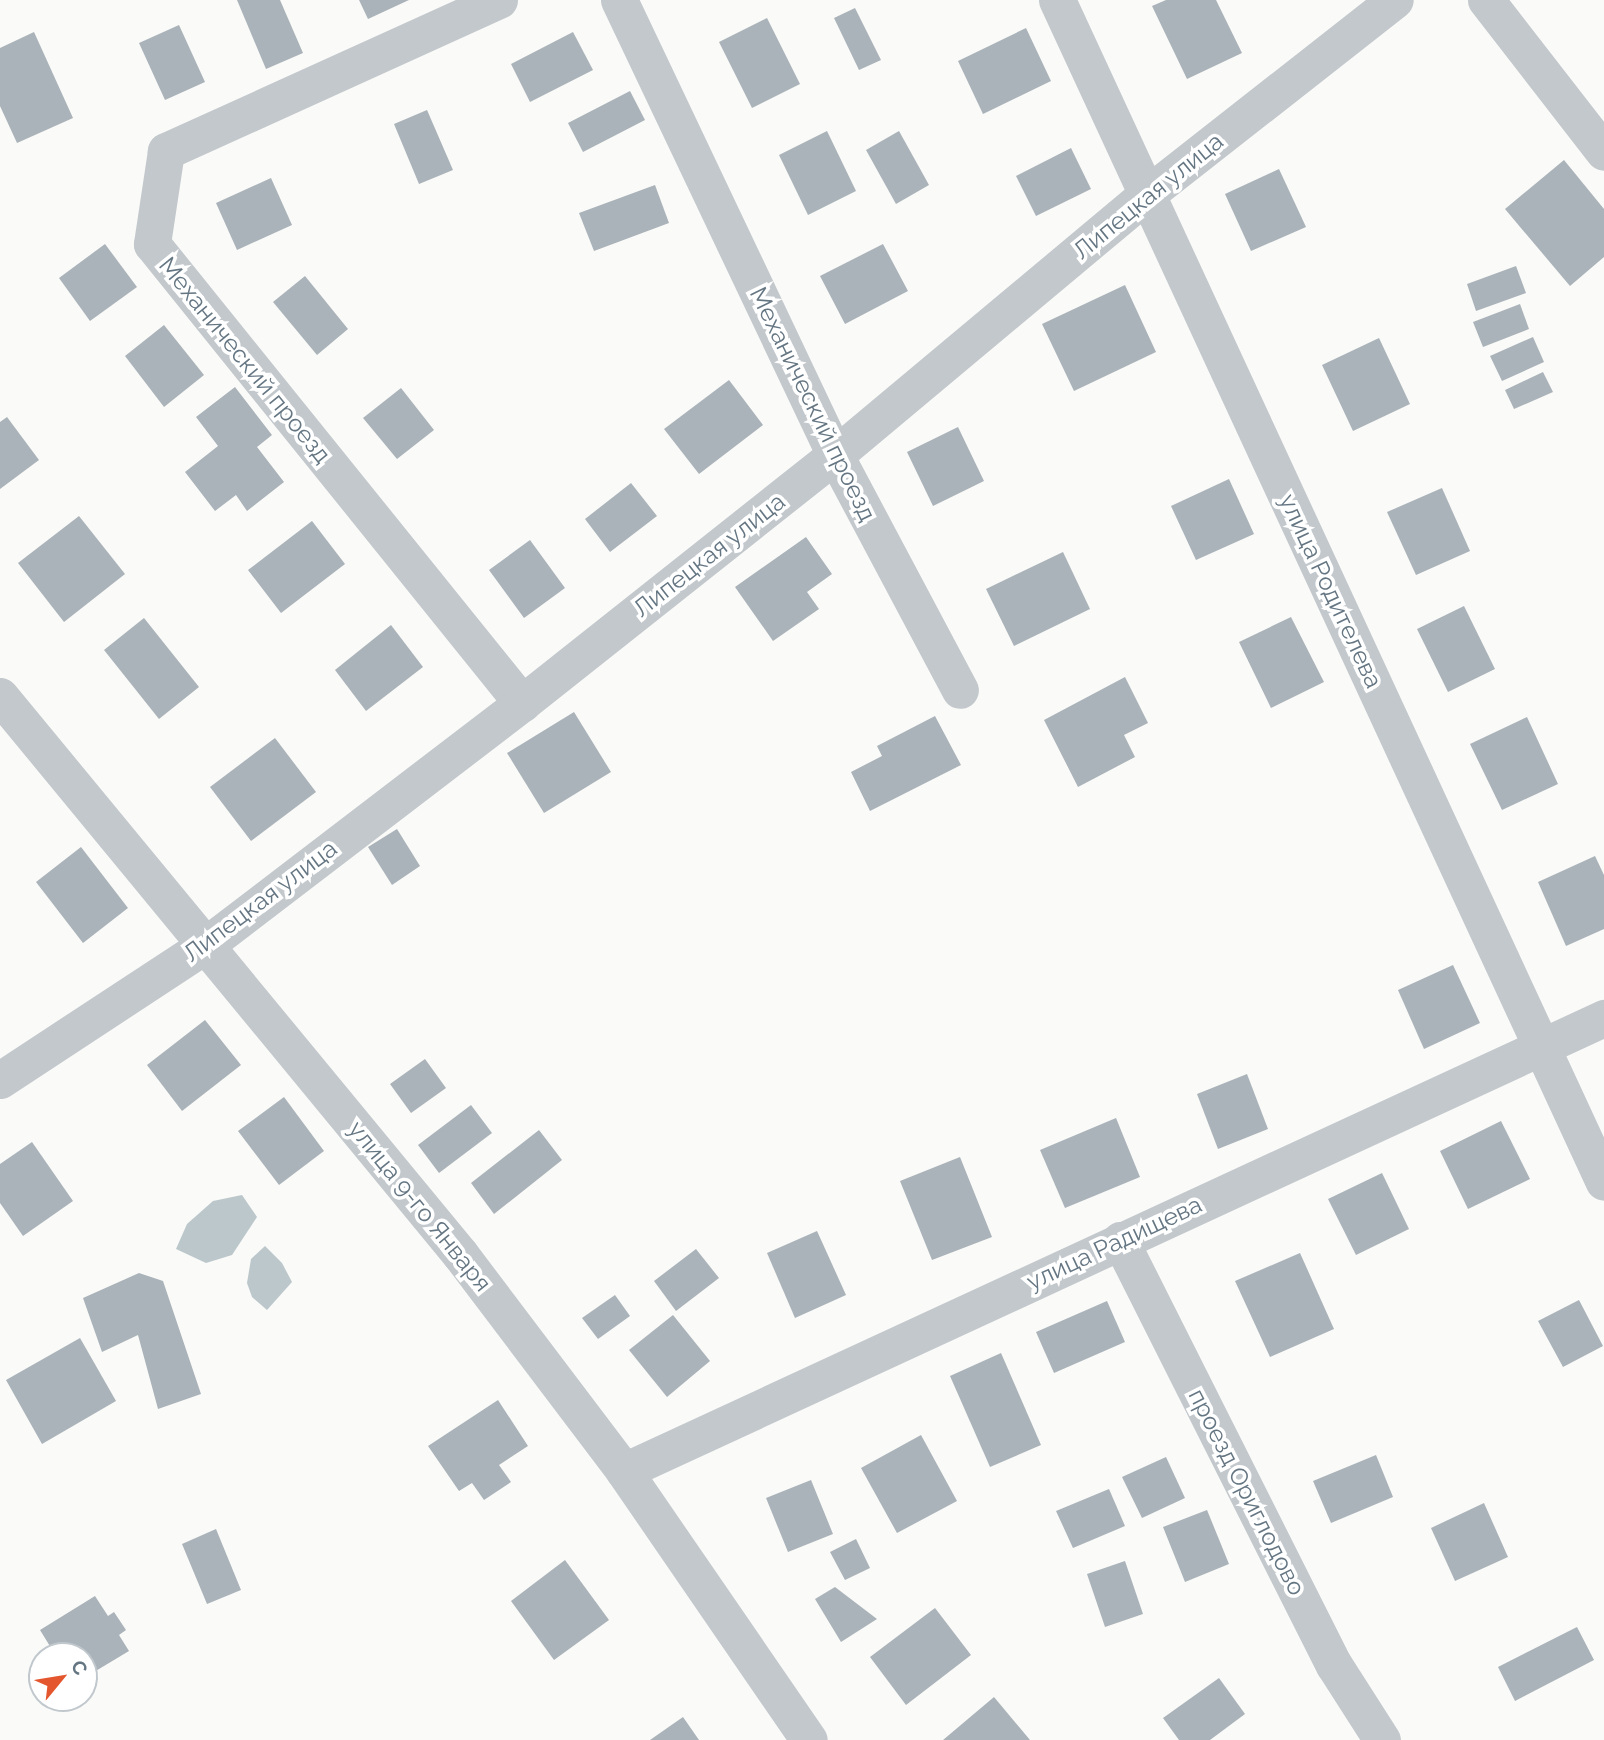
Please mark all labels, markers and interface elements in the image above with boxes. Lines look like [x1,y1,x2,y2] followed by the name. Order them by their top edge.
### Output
[1067,127,1229,265] street label: Липецкая улица
[153,251,337,469] street label: Механический проезд
[744,282,882,526] street label: Механический проезд
[627,487,791,623] street label: Липецкая улица
[1273,489,1389,693] street label: улица Родителева
[177,834,343,968] street label: Липецкая улица
[342,1115,498,1297] street label: улица 9-го Января
[1022,1190,1206,1296] street label: улица Радищева
[1182,1384,1312,1600] street label: проезд Ориглодово
[28,1642,98,1712] north arrow
[67,1656,92,1679] text: С

